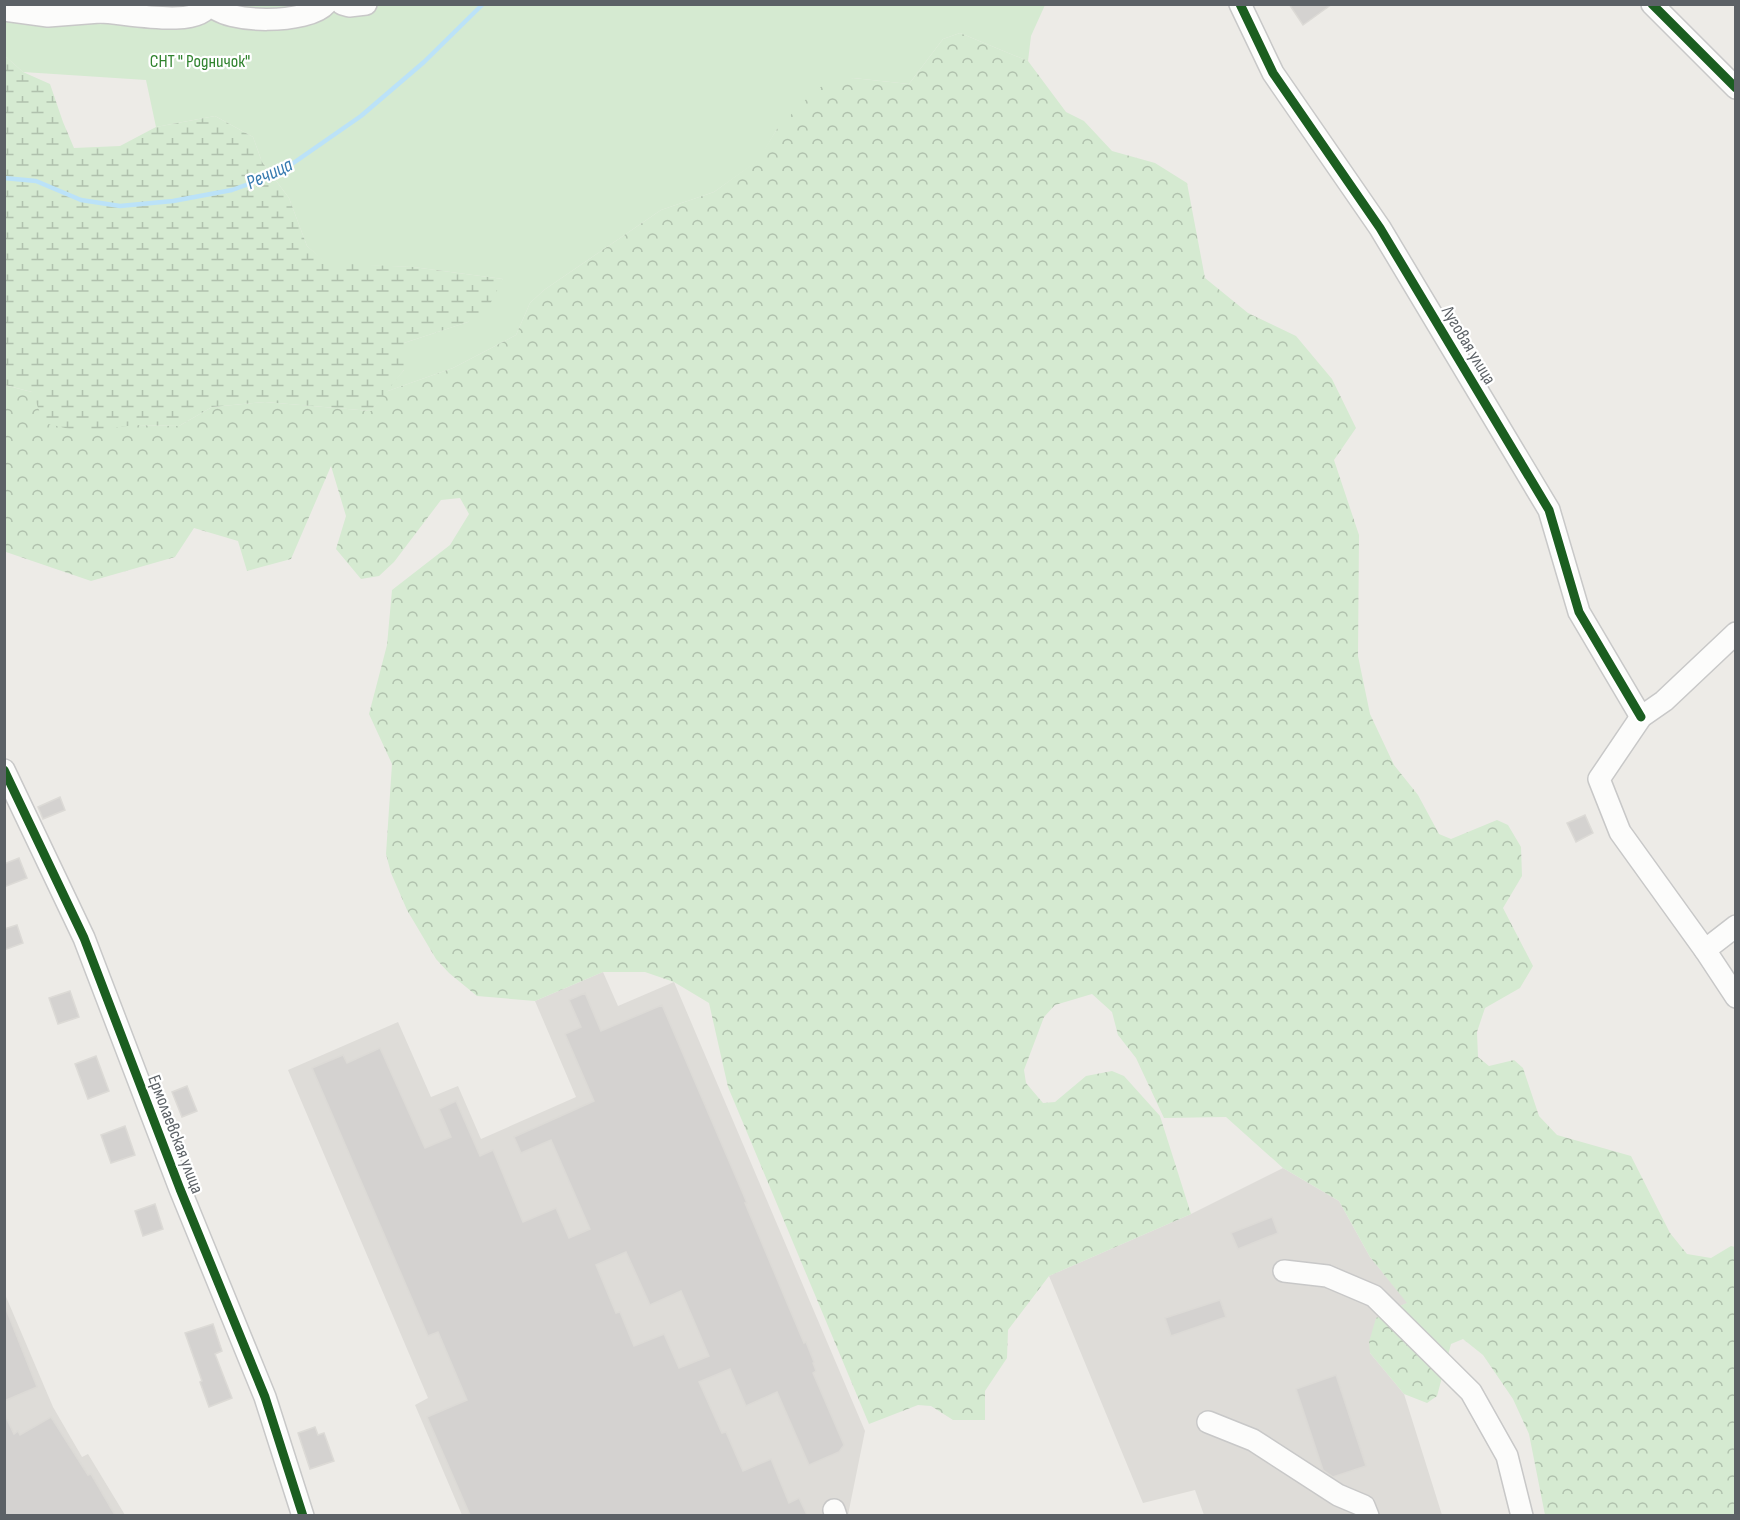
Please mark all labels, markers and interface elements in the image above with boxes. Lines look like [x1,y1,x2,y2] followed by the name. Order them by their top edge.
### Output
[150,51,250,72] park label: СНТ " Родничок"
[242,153,296,195] water label: Речица
[1436,301,1500,388] street label: Луговая улица
[143,1072,208,1196] street label: Ермолаевская улица

